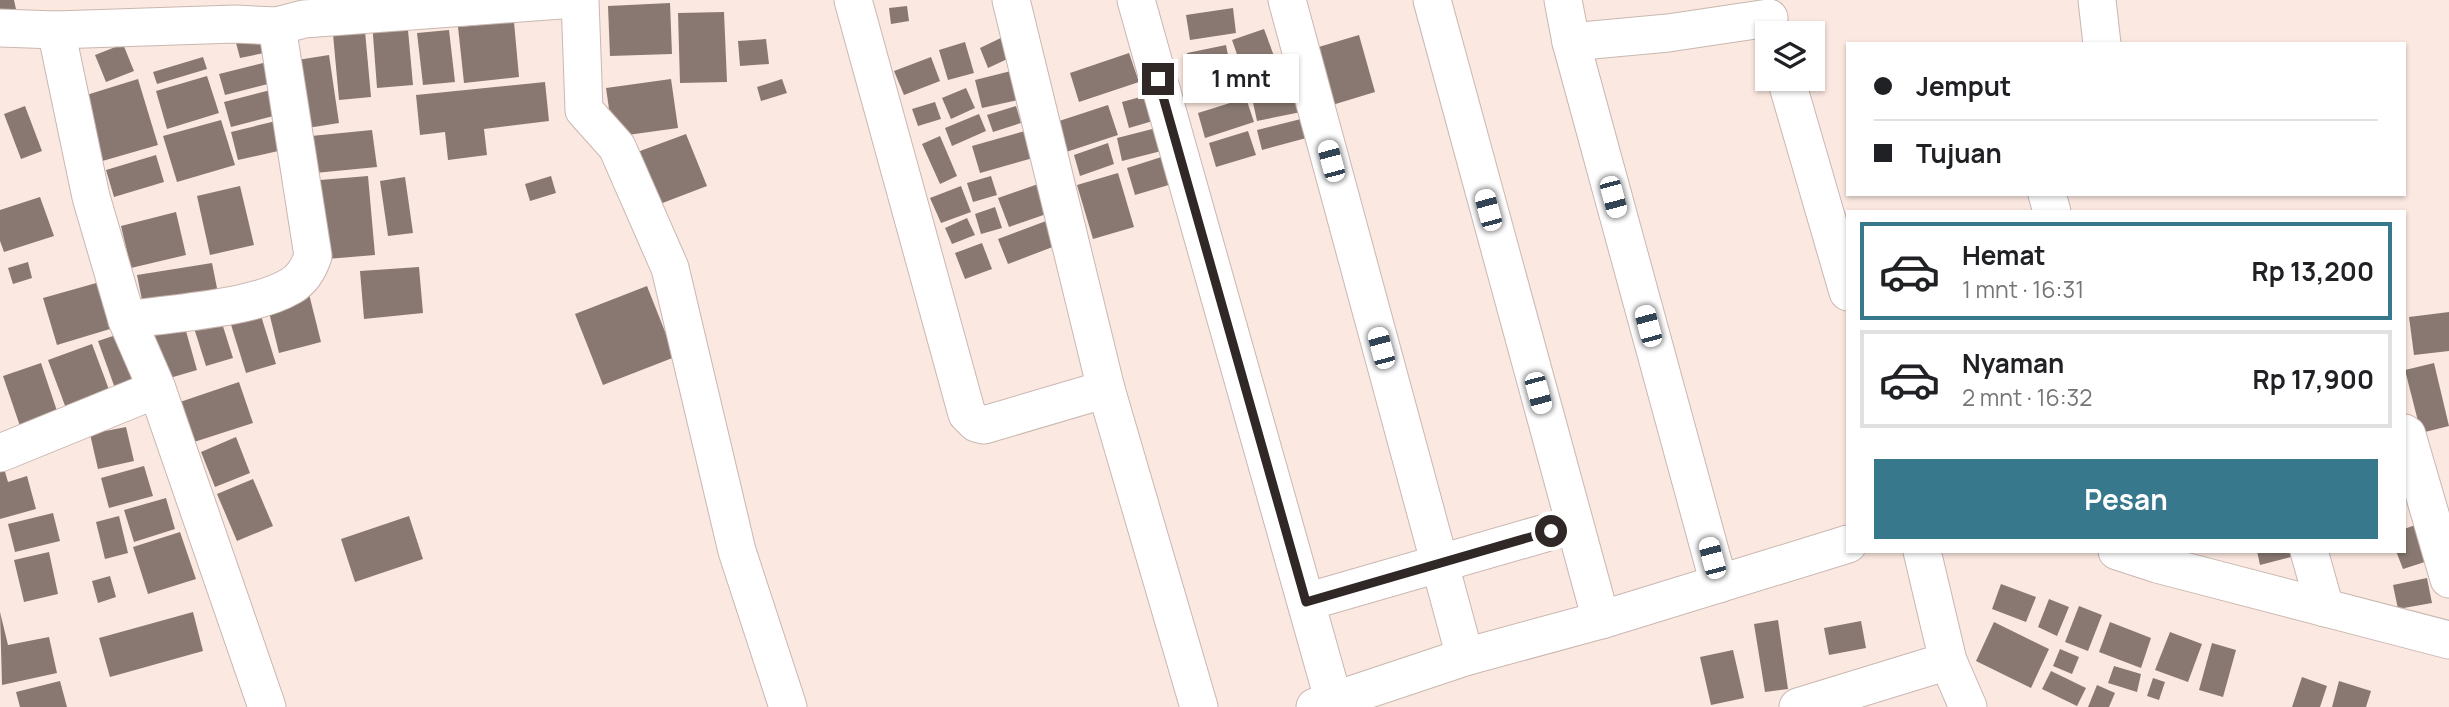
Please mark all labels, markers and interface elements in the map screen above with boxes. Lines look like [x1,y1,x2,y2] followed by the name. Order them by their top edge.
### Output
[1755,21,1825,91] map controls
[1755,21,1825,91] button: layers
[1182,55,1298,104] callout: 1 mnt
[1211,62,1271,94] text: 1 mnt
[1142,63,1174,95] route end
[1916,68,2011,104] text: Jemput
[1916,135,2002,171] text: Tujuan
[1316,138,1347,184] car
[1598,174,1629,220] car
[1473,187,1504,233] car
[1962,237,2046,273] text: Hemat
[1878,240,1941,303] icon: car
[2252,253,2374,289] text: Rp 13,200
[1962,273,2084,305] text: 1 mnt · 16:31
[1633,303,1664,349] car
[1366,325,1397,371] car
[1962,345,2064,381] text: Nyaman
[1878,348,1941,411] icon: car
[2253,361,2374,397] text: Rp 17,900
[1523,370,1554,416] car
[1962,381,2092,413] text: 2 mnt · 16:32
[1874,459,2378,539] button: Pesan
[1535,515,1567,547] route start
[1697,535,1728,581] car

